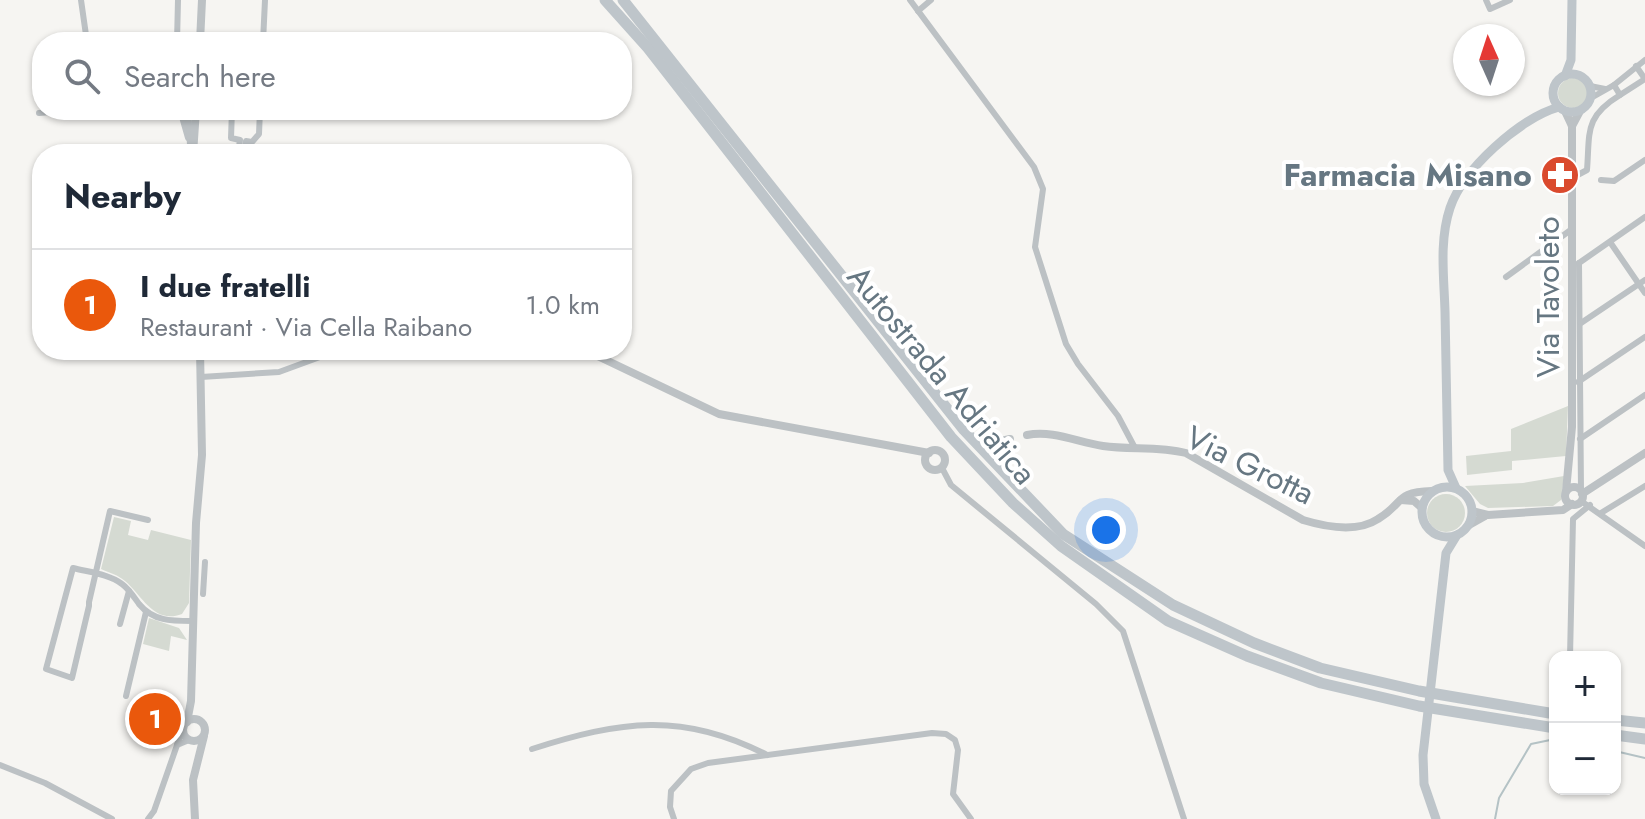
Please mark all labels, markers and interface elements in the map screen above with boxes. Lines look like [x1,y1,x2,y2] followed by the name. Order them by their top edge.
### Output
[1453,24,1525,96] north arrow
[32,32,632,120] search box
[60,54,104,98] icon: search
[124,55,276,98] text: Search here
[1283,152,1532,198] place label: Farmacia Misano
[1539,154,1581,196] pharmacy icon: Farmacia Misano
[64,172,181,221] text: Nearby
[1525,216,1571,378] street label: Via Tavoleto
[837,256,1047,494] street label: Autostrada Adriatica
[140,265,311,308] text: I due fratelli
[83,286,97,324] text: 1
[525,286,600,324] text: 1.0 km
[140,308,472,346] text: Restaurant · Via Cella Raibano
[1178,414,1322,516] street label: Via Grotta
[1086,510,1126,550] your location
[1549,651,1621,795] map controls
[1549,651,1621,723] button: +
[129,689,181,749] pin: 1
[1549,723,1621,795] button: −

